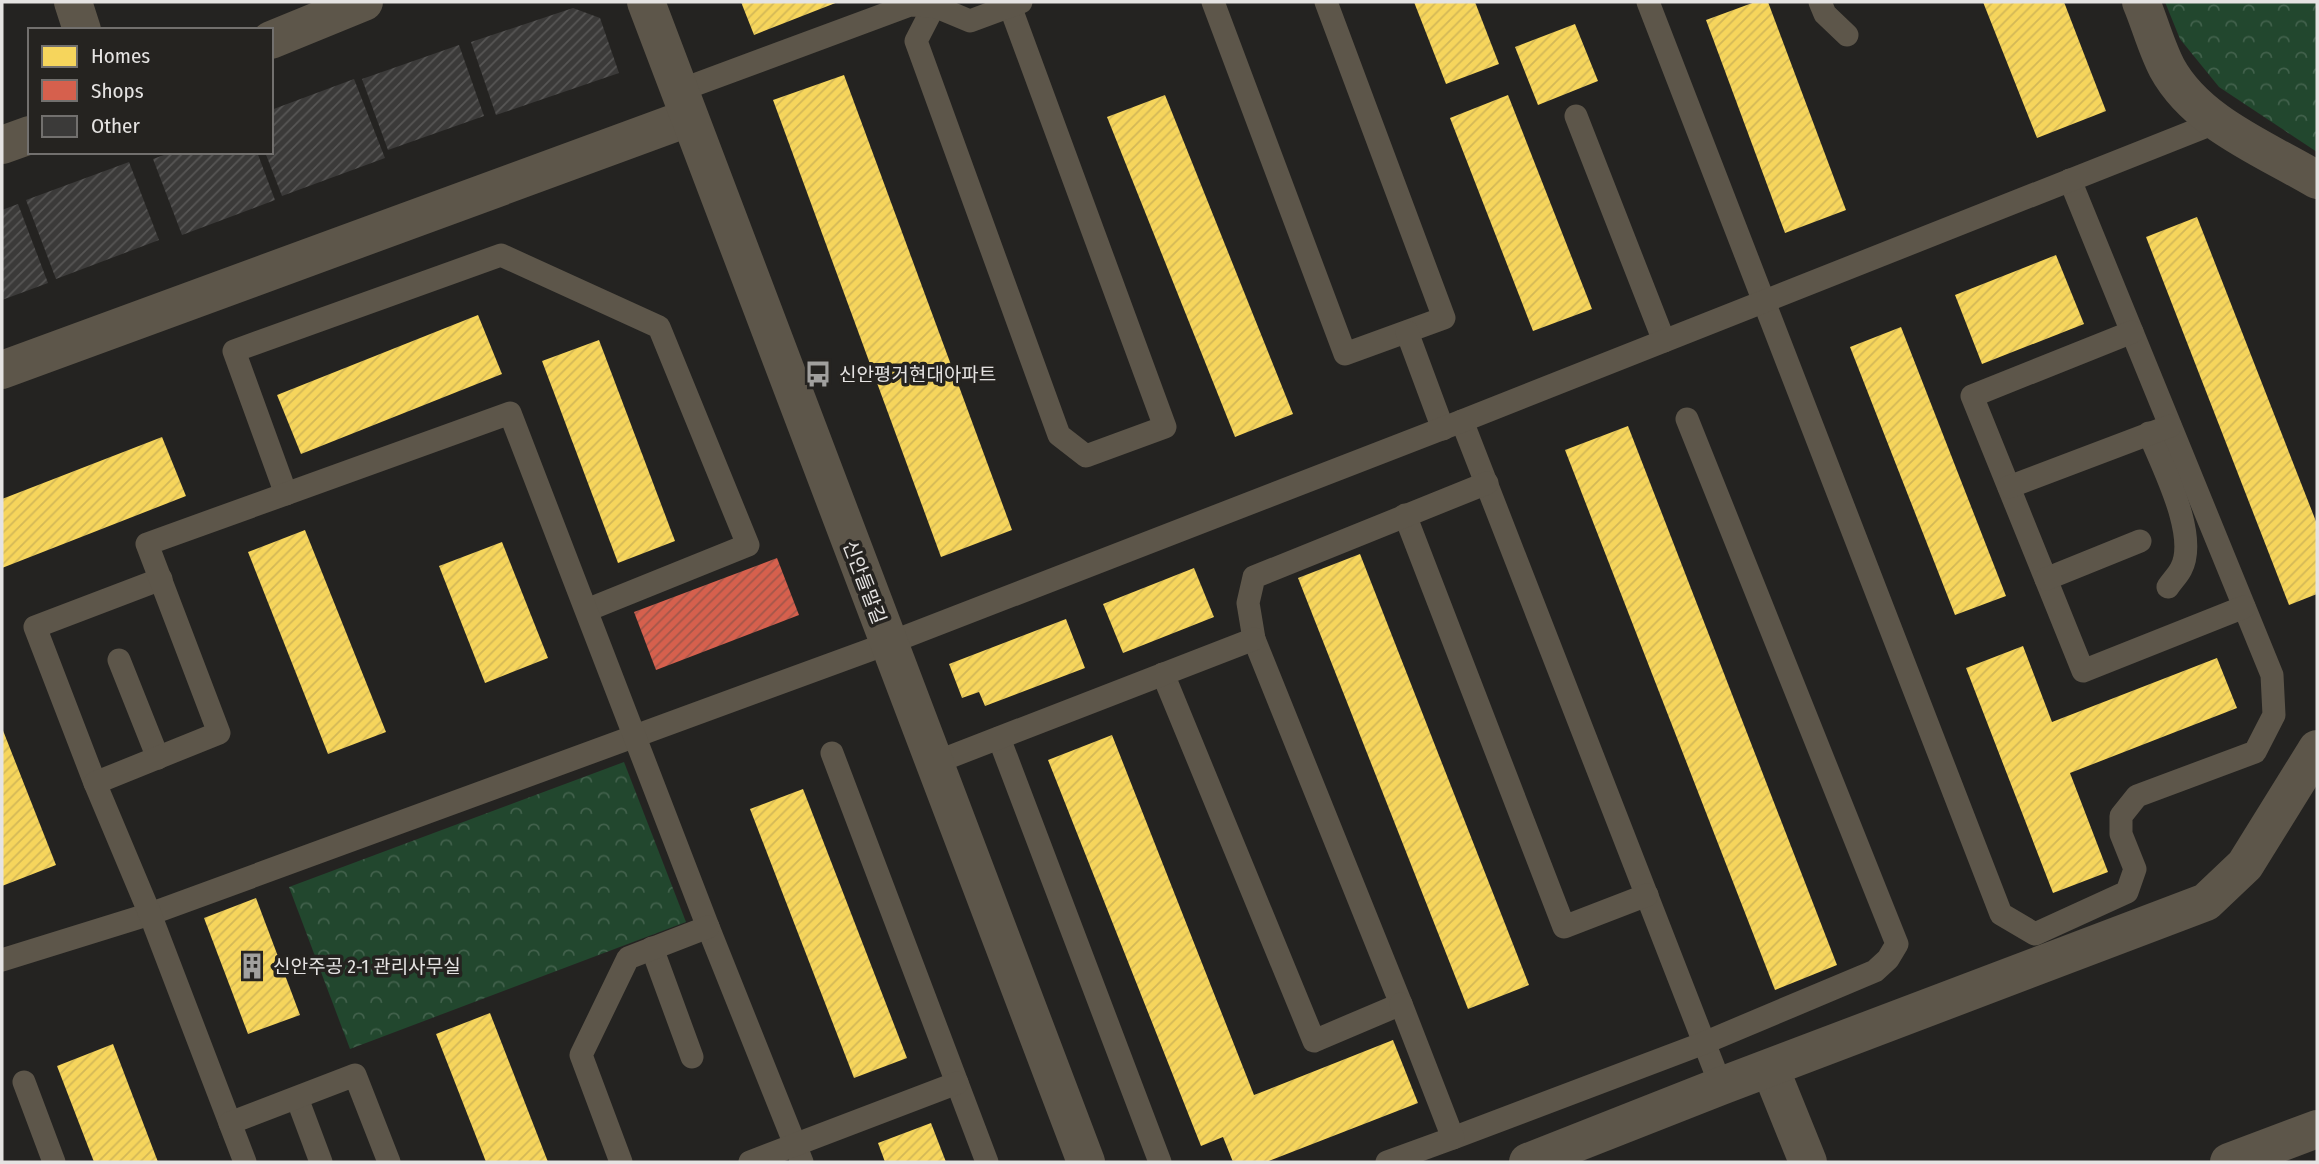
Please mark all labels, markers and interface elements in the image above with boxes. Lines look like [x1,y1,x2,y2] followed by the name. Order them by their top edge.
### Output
[28,28,273,154] legend
[91,43,150,69] text: Homes
[91,78,144,104] text: Shops
[91,113,140,139] text: Other
[803,359,833,389] bus stop icon: 신안평거현대아파트
[839,363,996,386] place label: 신안평거현대아파트
[838,537,891,627] street label: 신안들말길
[237,951,267,981] building icon: 신안주공 2-1 관리사무실
[273,955,461,978] place label: 신안주공 2-1 관리사무실

